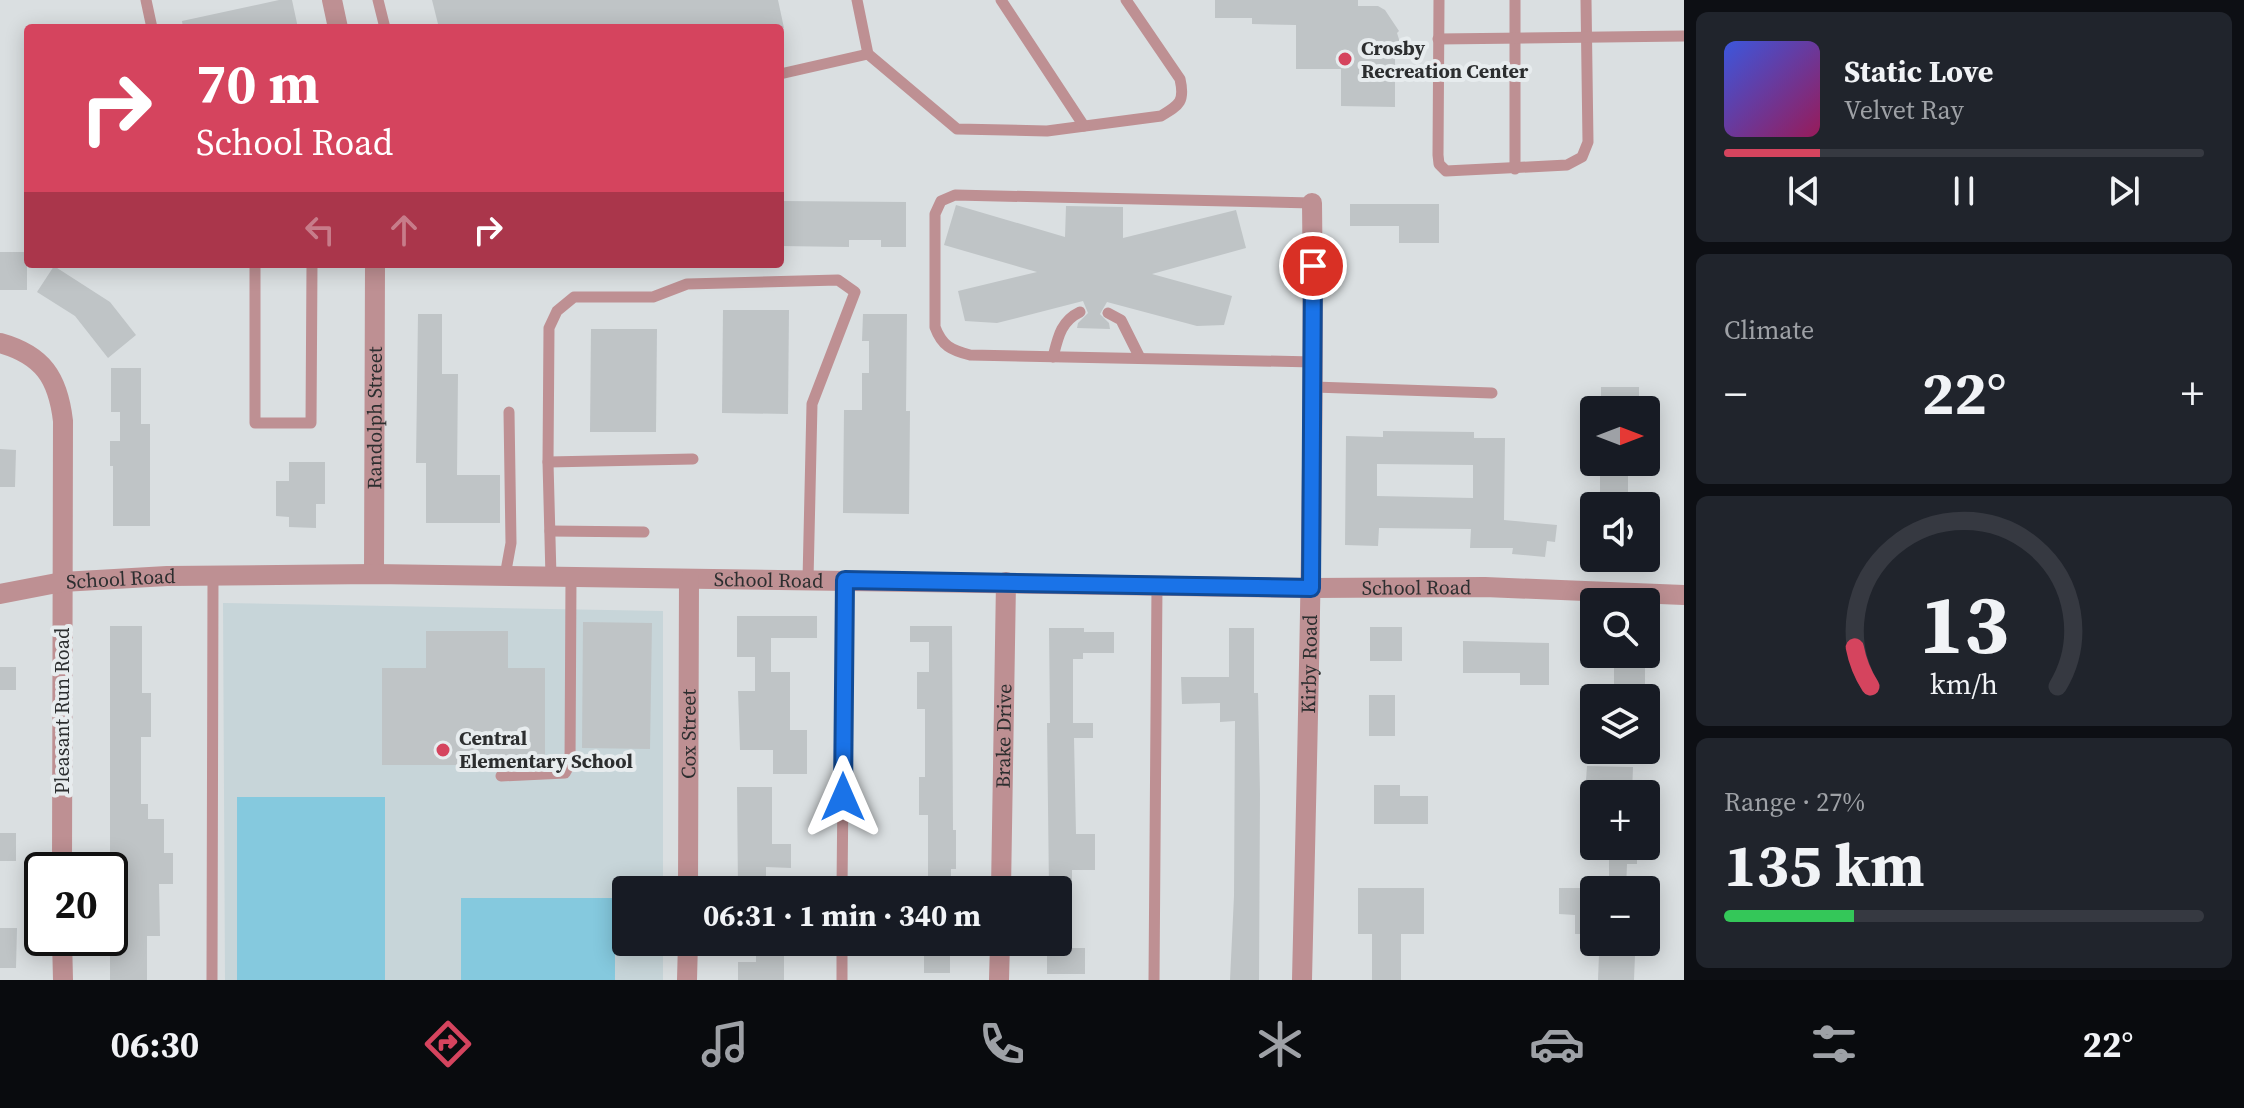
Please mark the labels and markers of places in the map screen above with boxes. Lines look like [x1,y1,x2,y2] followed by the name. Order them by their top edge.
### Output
[1361,34,1529,85] place label: Crosby Recreation Center
[1336,50,1354,68] marker: Crosby Recreation Center
[1279,232,1347,300] pin
[459,724,633,775] place label: Central Elementary School
[434,741,452,759] marker: Central Elementary School

